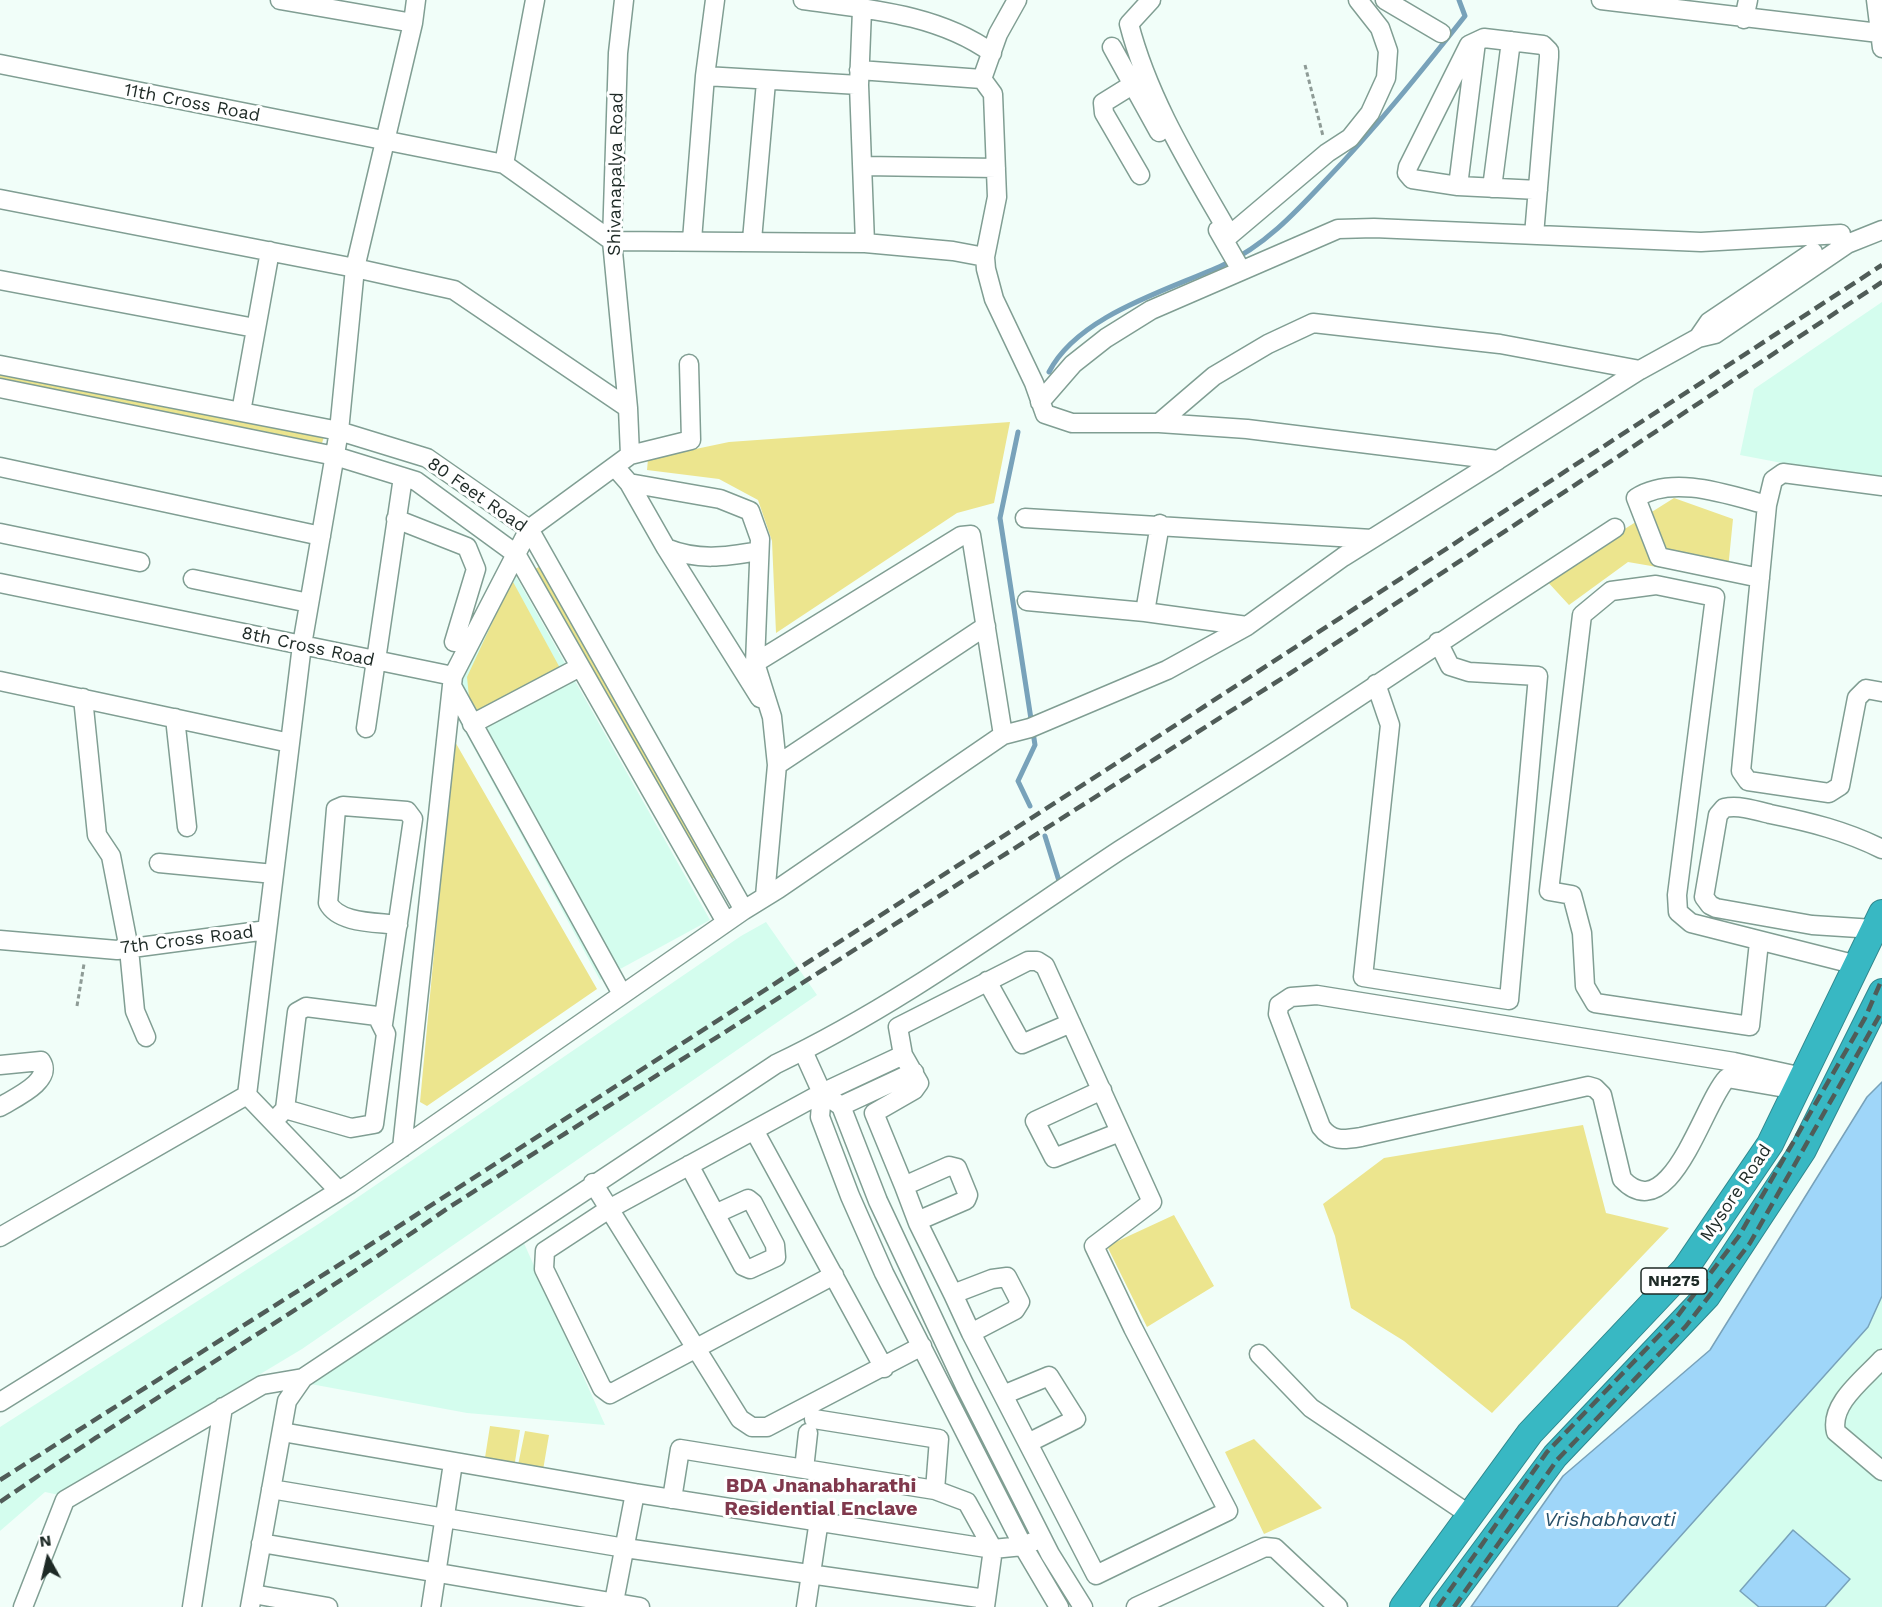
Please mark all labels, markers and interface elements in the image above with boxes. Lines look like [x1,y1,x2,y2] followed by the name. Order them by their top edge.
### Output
[122,79,262,127] street label: 11th Cross Road
[604,92,628,256] street label: Shivanapalya Road
[423,453,531,537] street label: 80 Feet Road
[240,622,376,672] street label: 8th Cross Road
[119,921,255,959] street label: 7th Cross Road
[1696,1140,1776,1246] street label: Mysore Road
[1641,1268,1707,1294] road number: NH275
[724,1474,918,1521] district label: BDA Jnanabharathi Residential Enclave
[1544,1508,1676,1532] water label: Vrishabhavati
[18,1529,78,1589] north arrow
[38,1530,53,1551] text: N

